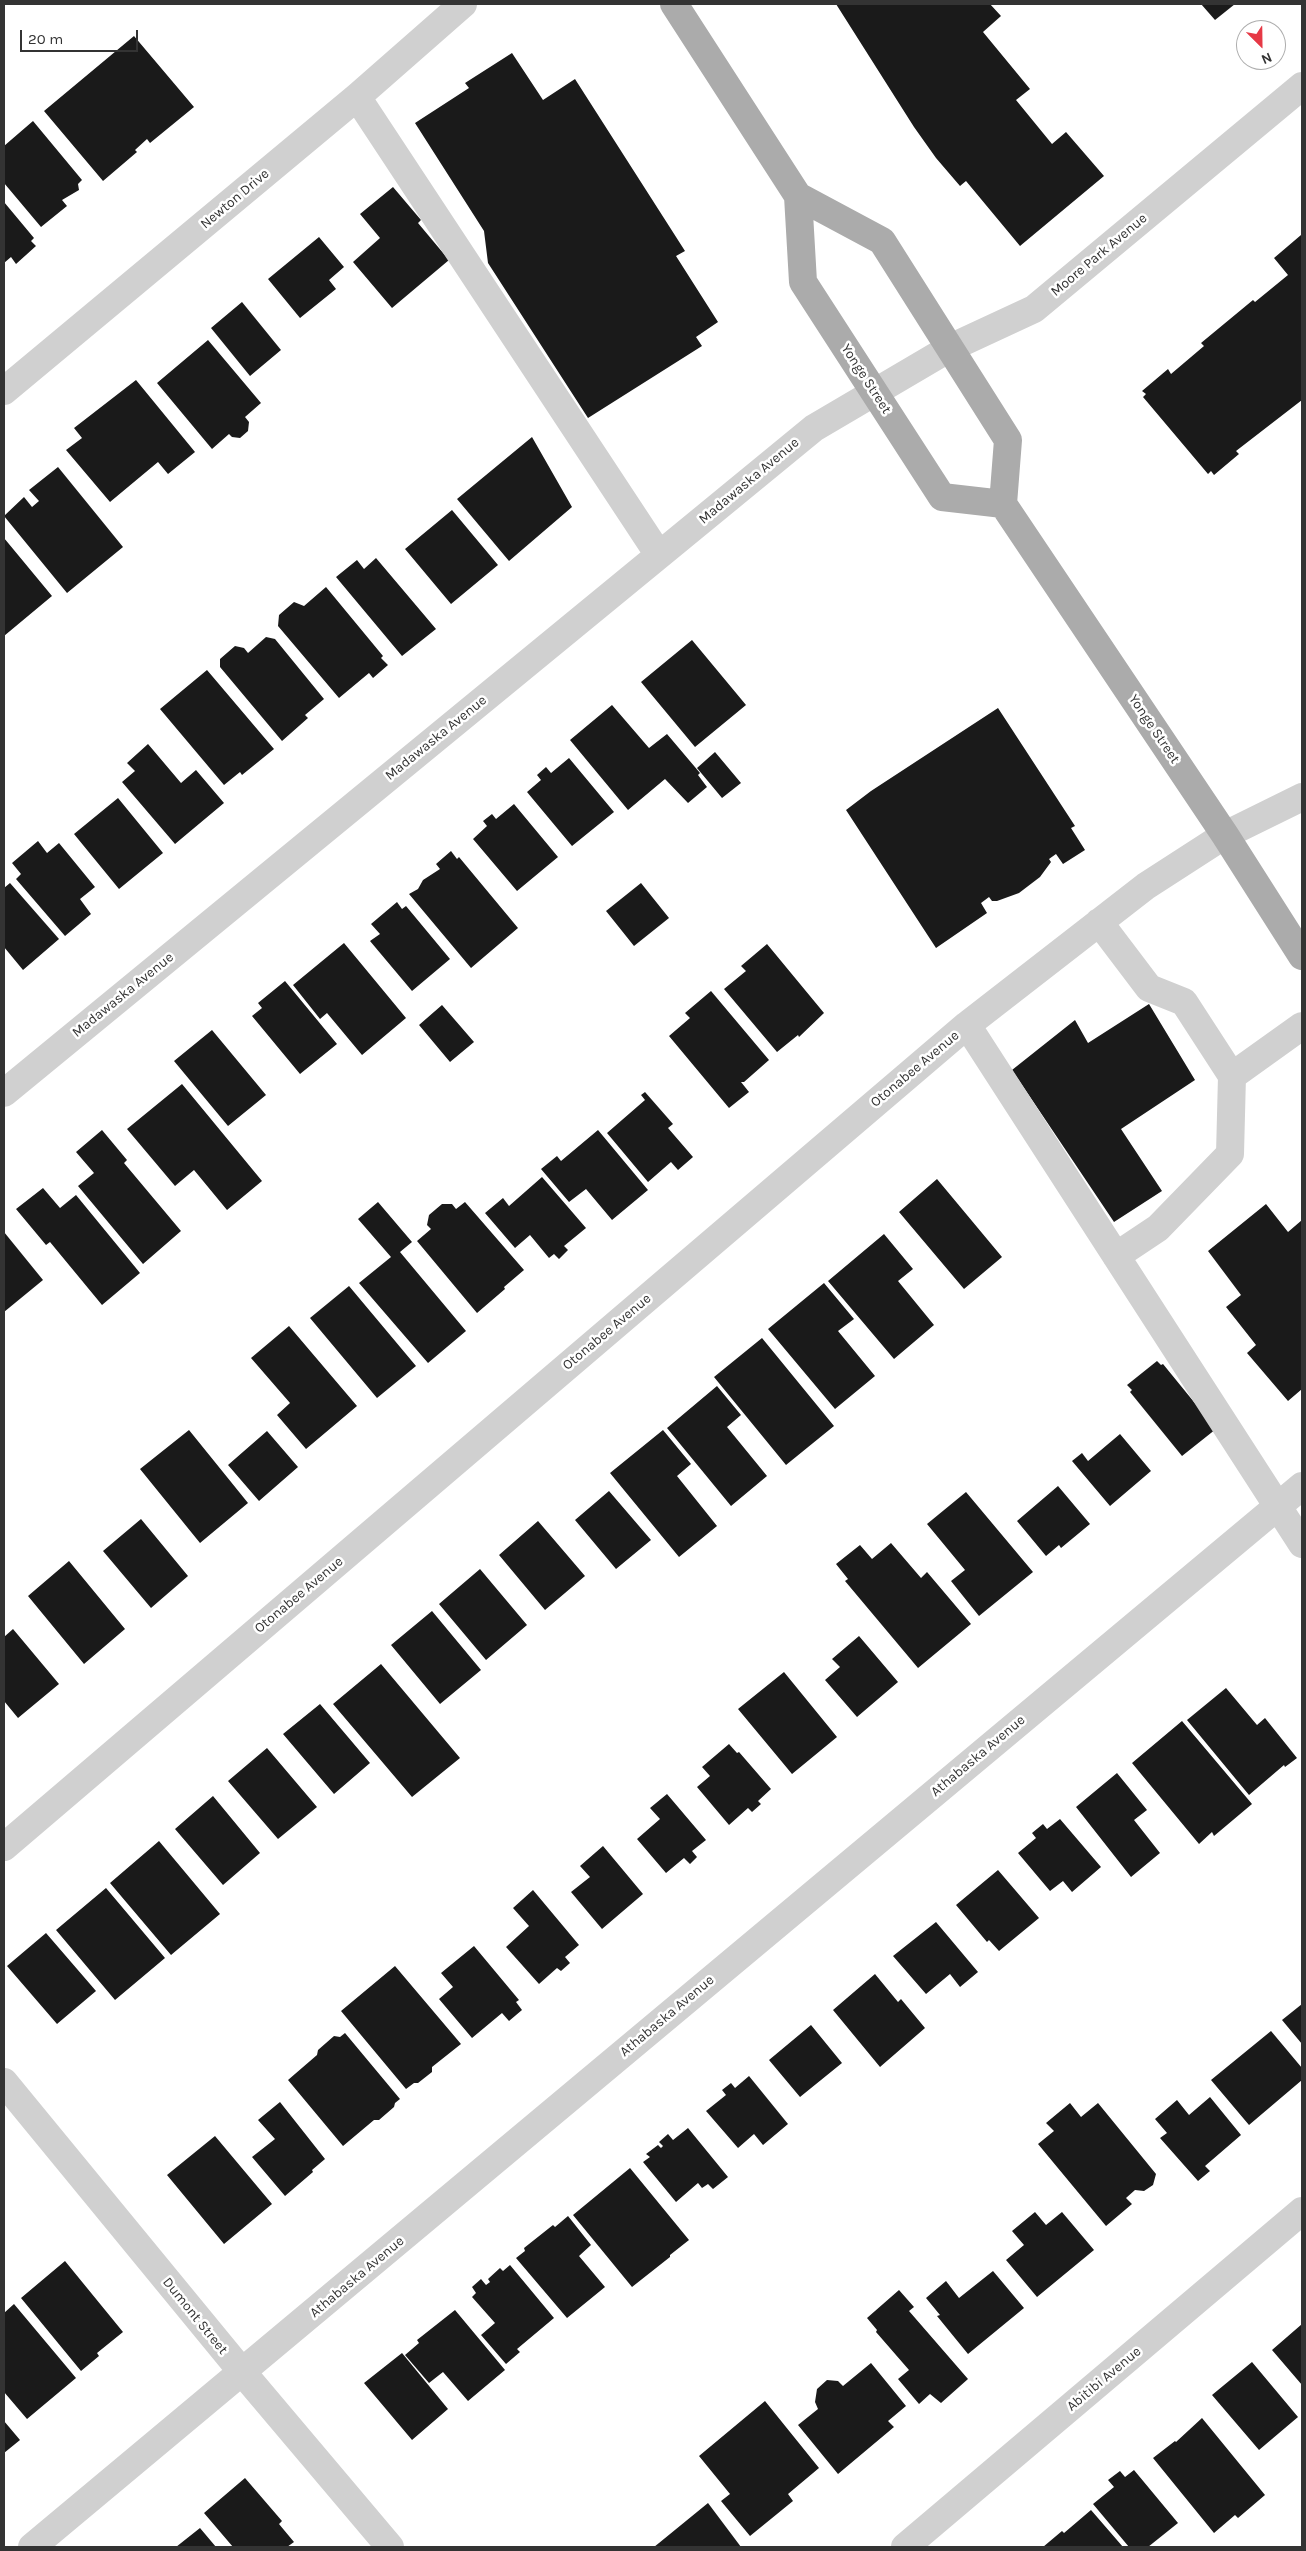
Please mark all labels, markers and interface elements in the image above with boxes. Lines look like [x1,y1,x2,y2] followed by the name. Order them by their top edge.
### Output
[22,20,140,52] scale bar
[1236,20,1286,70] north arrow
[28,30,63,48] text: 20 m
[1259,49,1275,68] text: N
[197,165,273,233] street label: Newton Drive
[1047,210,1151,300] street label: Moore Park Avenue
[837,341,895,417] street label: Yonge Street
[695,434,803,528] street label: Madawaska Avenue
[1125,691,1183,767] street label: Yonge Street
[382,692,490,784] street label: Madawaska Avenue
[69,949,177,1041] street label: Madawaska Avenue
[867,1027,963,1111] street label: Otonabee Avenue
[559,1290,655,1374] street label: Otonabee Avenue
[251,1553,347,1637] street label: Otonabee Avenue
[927,1712,1029,1800] street label: Athabaska Avenue
[616,1972,718,2060] street label: Athabaska Avenue
[306,2233,408,2321] street label: Athabaska Avenue
[159,2274,231,2358] street label: Dumont Street
[1063,2343,1145,2415] street label: Abitibi Avenue

